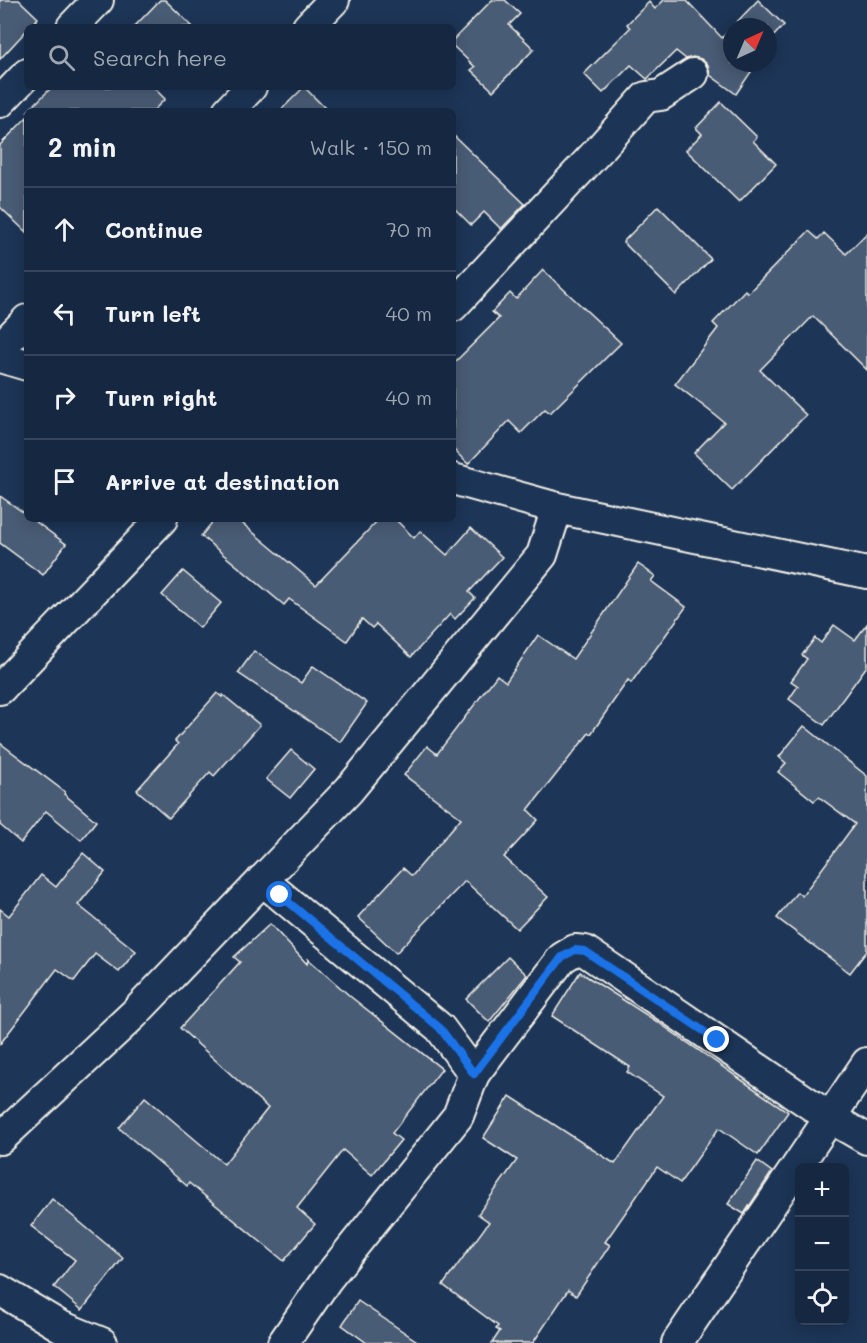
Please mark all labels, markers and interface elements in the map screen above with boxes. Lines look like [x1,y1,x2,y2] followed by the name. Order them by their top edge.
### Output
[723,18,777,72] north arrow
[24,24,456,90] search box
[45,41,78,74] icon: search
[93,43,227,72] text: Search here
[48,130,116,164] text: 2 min
[310,134,432,160] text: Walk · 150 m
[48,213,81,246] icon: ahead
[105,215,203,244] text: Continue
[386,216,432,242] text: 70 m
[48,297,81,330] icon: left
[105,299,201,328] text: Turn left
[386,300,432,326] text: 40 m
[48,381,81,414] icon: right
[105,383,217,412] text: Turn right
[386,384,432,410] text: 40 m
[48,465,81,498] icon: arrive
[105,467,340,496] text: Arrive at destination
[266,881,292,907] route start
[703,1026,729,1052] route end
[795,1163,849,1325] map controls
[795,1163,849,1217] button: +
[795,1217,849,1271] button: −
[795,1271,849,1325] button: locate

